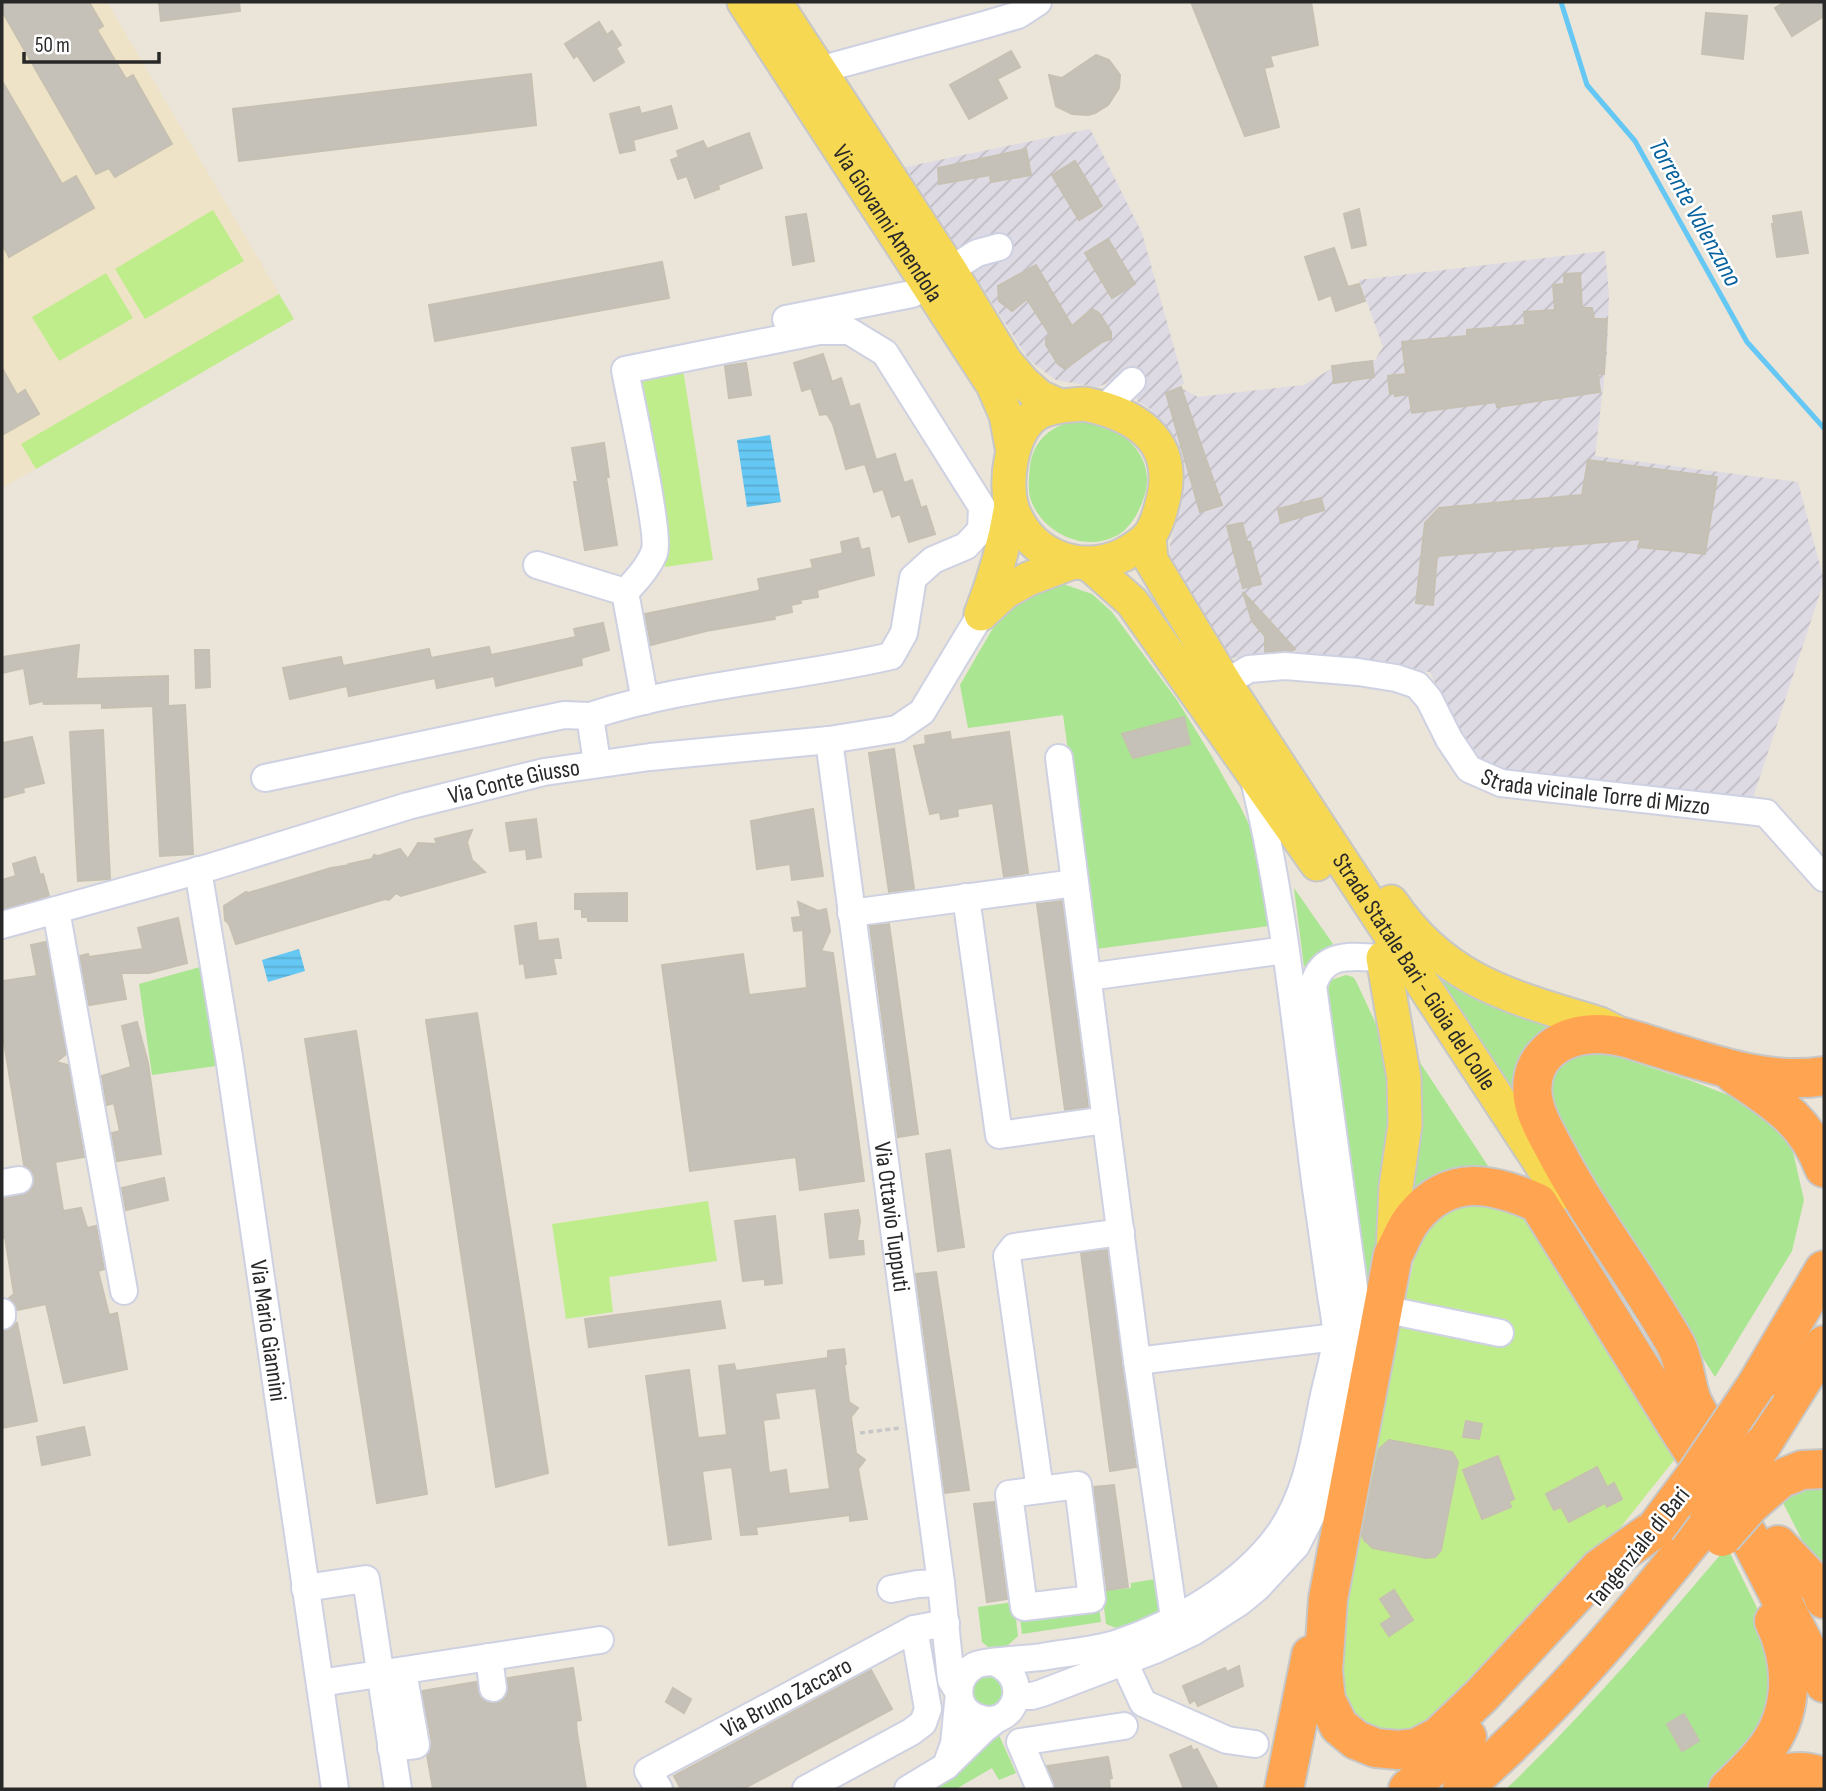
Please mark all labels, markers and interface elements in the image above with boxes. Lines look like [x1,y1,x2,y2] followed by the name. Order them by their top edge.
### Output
[24,21,159,65] scale bar
[35,33,70,58] text: 50 m
[1641,133,1748,292] water label: Torrente Valenzano
[826,140,949,308] street label: Via Giovanni Amendola
[445,753,582,810] street label: Via Conte Giusso
[1476,762,1712,822] street label: Strada vicinale Torre di Mizzo
[1326,848,1502,1096] street label: Strada Statale Bari - Gioia del Colle
[868,1140,916,1294] street label: Via Ottavio Tupputi
[244,1258,293,1403] street label: Via Mario Giannini
[1581,1481,1696,1614] street label: Tangenziale di Bari
[717,1651,857,1744] street label: Via Bruno Zaccaro

